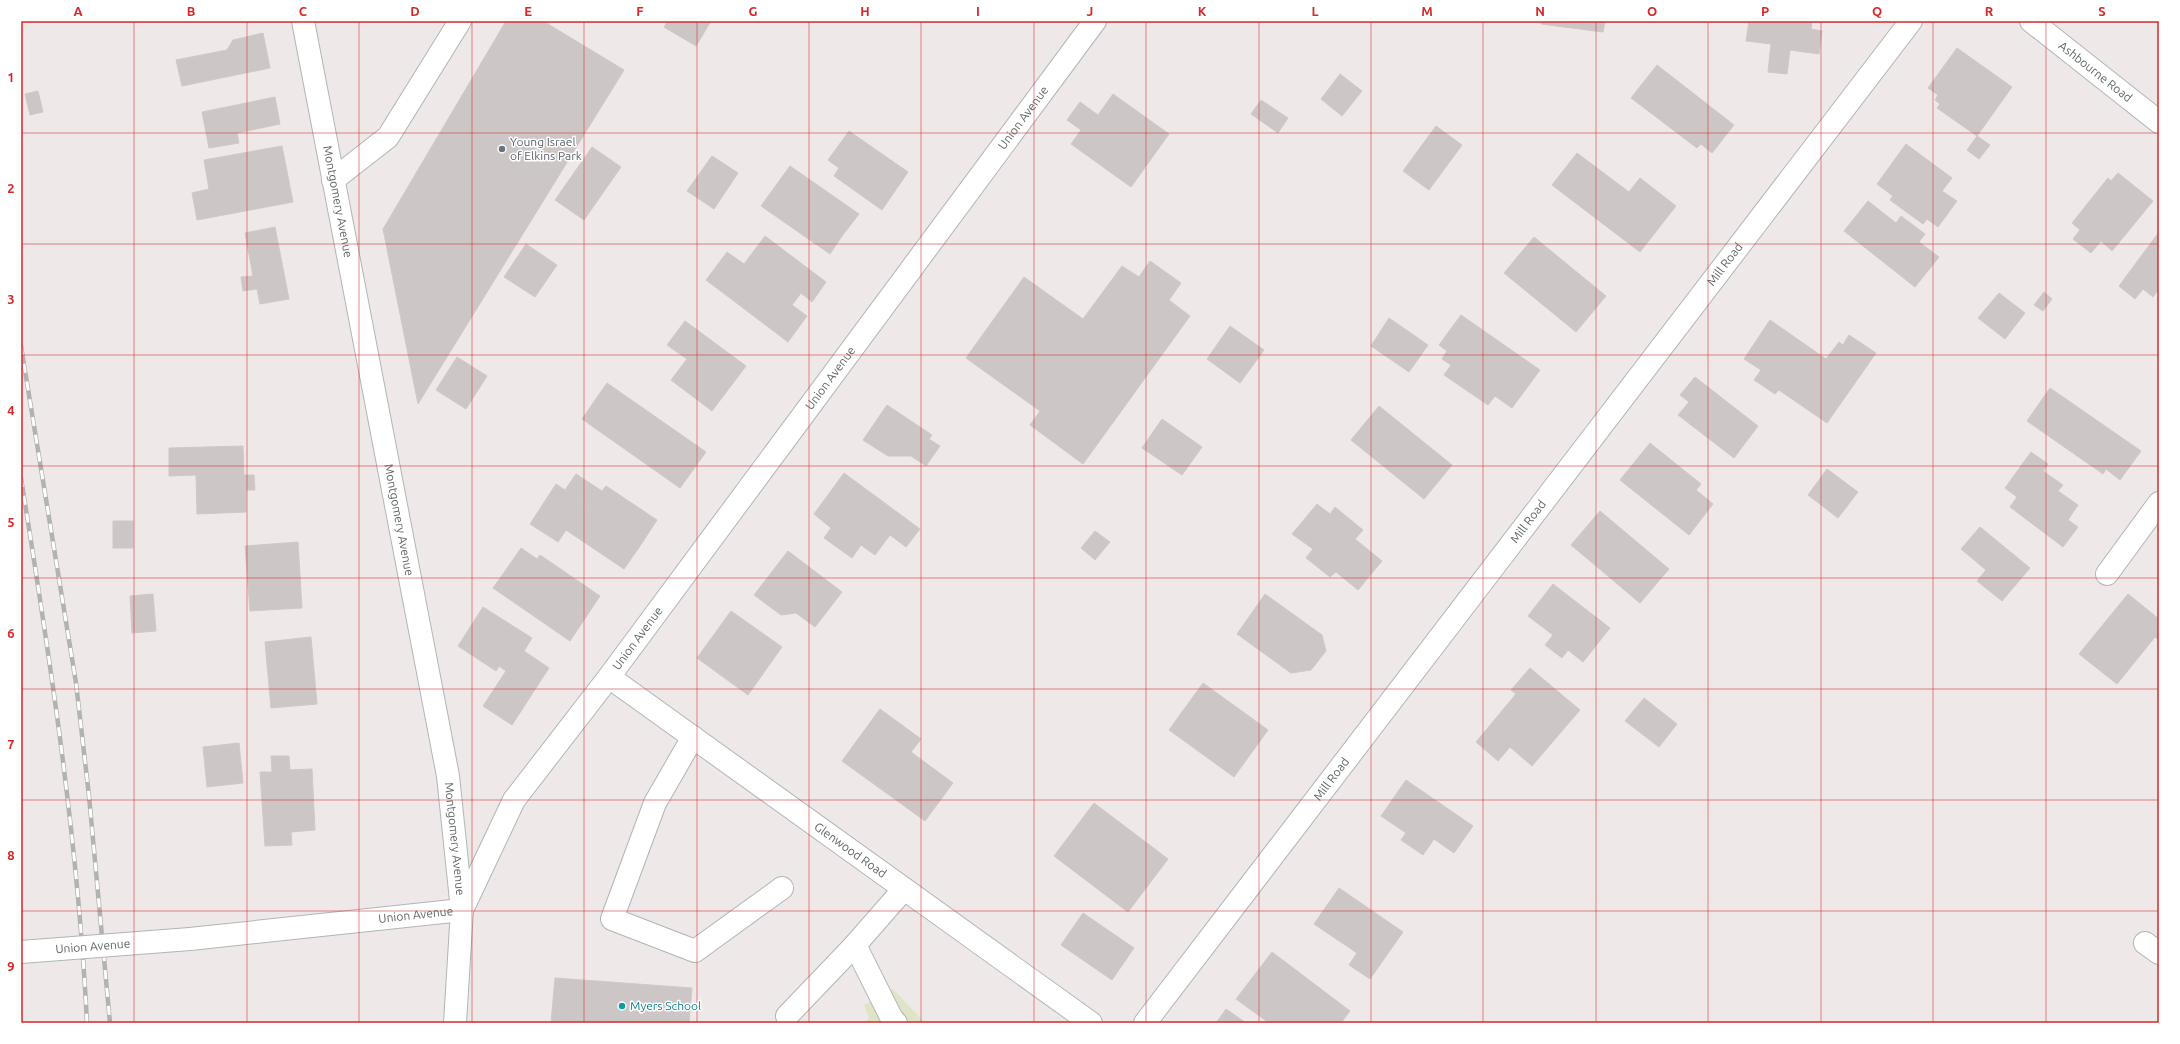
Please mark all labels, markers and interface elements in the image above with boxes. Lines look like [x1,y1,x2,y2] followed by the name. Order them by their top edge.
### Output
[73,4,83,18] text: A
[187,4,196,18] text: B
[299,4,308,18] text: C
[410,4,420,18] text: D
[524,4,532,18] text: E
[636,4,644,18] text: F
[749,4,758,18] text: G
[860,4,870,18] text: H
[976,4,980,18] text: I
[1087,4,1093,18] text: J
[1198,4,1207,18] text: K
[1311,4,1319,18] text: L
[1421,4,1433,18] text: M
[1535,4,1545,18] text: N
[1647,4,1657,18] text: O
[1761,4,1769,18] text: P
[1872,4,1882,18] text: Q
[1985,4,1994,18] text: R
[2098,4,2106,18] text: S
[2057,39,2135,104] street label: Ashbourne Road
[7,70,15,84] text: 1
[995,83,1050,152] street label: Union Avenue
[510,135,582,162] place label: Young Israel of Elkins Park
[497,144,507,154] marker: Young Israel of Elkins Park
[321,145,355,259] street label: Montgomery Avenue
[7,181,15,195] text: 2
[1704,240,1745,288] street label: Mill Road
[7,292,15,306] text: 3
[802,344,858,412] street label: Union Avenue
[7,403,15,417] text: 4
[382,463,416,577] street label: Montgomery Avenue
[1507,498,1548,545] street label: Mill Road
[7,515,15,529] text: 5
[610,604,665,672] street label: Union Avenue
[7,626,15,640] text: 6
[7,737,15,751] text: 7
[1311,755,1351,803] street label: Mill Road
[443,782,467,896] street label: Montgomery Avenue
[812,820,889,880] street label: Glenwood Road
[7,848,15,862] text: 8
[378,904,454,925] street label: Union Avenue
[55,937,131,955] street label: Union Avenue
[7,959,15,973] text: 9
[630,999,701,1012] place label: Myers School
[617,1001,627,1011] marker: Myers School

